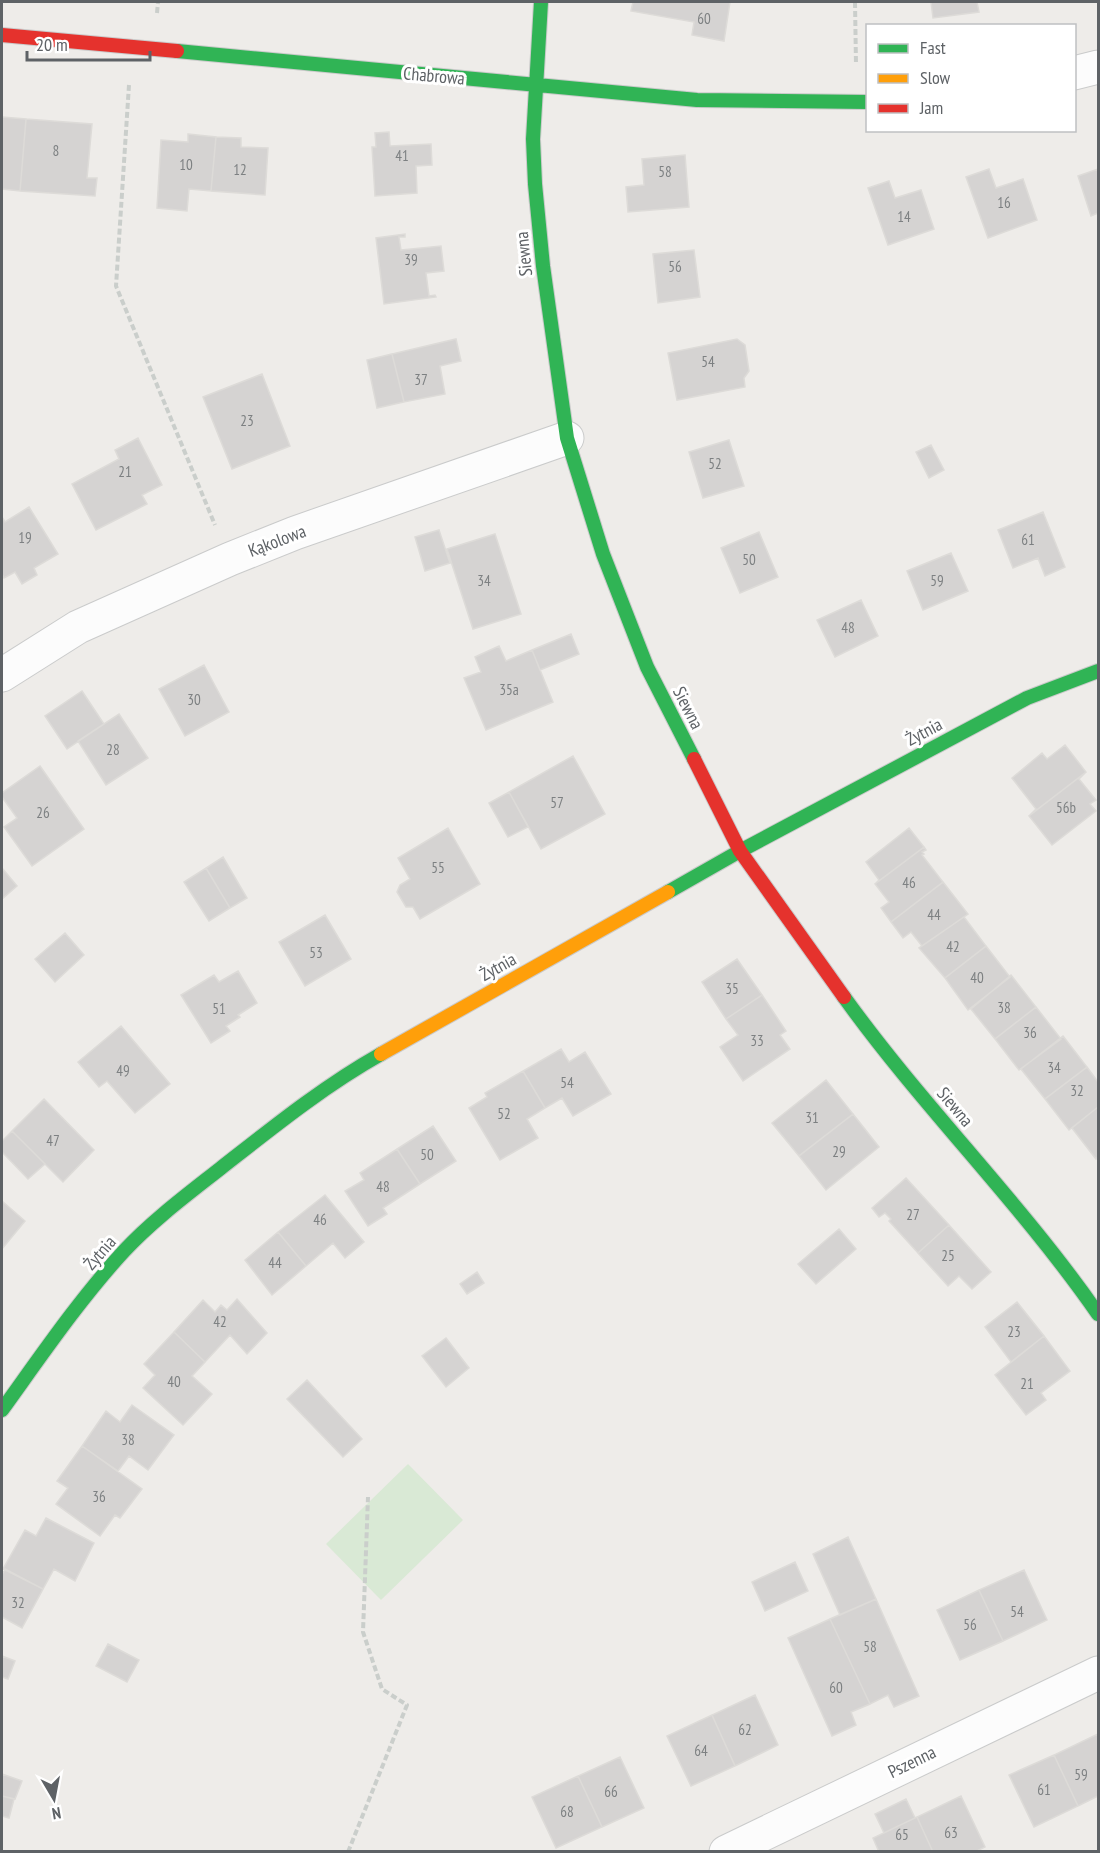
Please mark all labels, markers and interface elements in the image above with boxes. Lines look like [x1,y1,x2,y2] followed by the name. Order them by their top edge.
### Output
[697,9,711,28] house number: 60
[27,24,150,62] scale bar
[866,24,1076,132] legend
[36,33,68,56] text: 20 m
[920,36,946,59] text: Fast
[402,61,466,90] street label: Chabrowa
[920,66,951,89] text: Slow
[919,96,943,119] text: Jam
[53,141,59,160] house number: 8
[395,146,409,165] house number: 41
[179,155,193,174] house number: 10
[233,160,247,179] house number: 12
[658,162,672,181] house number: 58
[997,193,1011,212] house number: 16
[897,207,911,226] house number: 14
[510,231,537,277] street label: Siewna
[404,250,418,269] house number: 39
[668,257,682,276] house number: 56
[701,352,715,371] house number: 54
[414,370,428,389] house number: 37
[240,411,254,430] house number: 23
[708,454,722,473] house number: 52
[118,462,132,481] house number: 21
[245,519,309,562] street label: Kąkolowa
[18,528,32,547] house number: 19
[1021,530,1035,549] house number: 61
[742,550,756,569] house number: 50
[477,571,491,590] house number: 34
[930,571,944,590] house number: 59
[841,618,855,637] house number: 48
[499,680,519,699] house number: 35a
[668,683,709,733] street label: Siewna
[187,690,201,709] house number: 30
[901,712,946,751] street label: Żytnia
[106,740,120,759] house number: 28
[550,793,564,812] house number: 57
[1056,798,1076,817] house number: 56b
[36,803,50,822] house number: 26
[431,858,445,877] house number: 55
[902,873,916,892] house number: 46
[927,905,941,924] house number: 44
[946,937,960,956] house number: 42
[309,943,323,962] house number: 53
[475,947,520,986] street label: Żytnia
[970,968,984,987] house number: 40
[725,979,739,998] house number: 35
[997,998,1011,1017] house number: 38
[212,999,226,1018] house number: 51
[1023,1023,1037,1042] house number: 36
[750,1031,764,1050] house number: 33
[1047,1058,1061,1077] house number: 34
[116,1061,130,1080] house number: 49
[560,1073,574,1092] house number: 54
[1070,1081,1084,1100] house number: 32
[932,1082,979,1131] street label: Siewna
[497,1104,511,1123] house number: 52
[805,1108,819,1127] house number: 31
[46,1131,60,1150] house number: 47
[832,1142,846,1161] house number: 29
[420,1145,434,1164] house number: 50
[376,1177,390,1196] house number: 48
[906,1205,920,1224] house number: 27
[313,1210,327,1229] house number: 46
[78,1231,121,1275] street label: Żytnia
[941,1246,955,1265] house number: 25
[268,1253,282,1272] house number: 44
[213,1312,227,1331] house number: 42
[1007,1322,1021,1341] house number: 23
[167,1372,181,1391] house number: 40
[1020,1374,1034,1393] house number: 21
[121,1430,135,1449] house number: 38
[92,1487,106,1506] house number: 36
[11,1593,25,1612] house number: 32
[1010,1602,1024,1621] house number: 54
[963,1615,977,1634] house number: 56
[863,1637,877,1656] house number: 58
[829,1678,843,1697] house number: 60
[738,1720,752,1739] house number: 62
[884,1740,939,1783] street label: Pszenna
[694,1741,708,1760] house number: 64
[1074,1765,1088,1784] house number: 59
[24,1769,84,1829] north arrow
[1037,1780,1051,1799] house number: 61
[604,1782,618,1801] house number: 66
[560,1802,574,1821] house number: 68
[51,1803,63,1824] text: N
[944,1823,958,1842] house number: 63
[895,1825,909,1844] house number: 65

